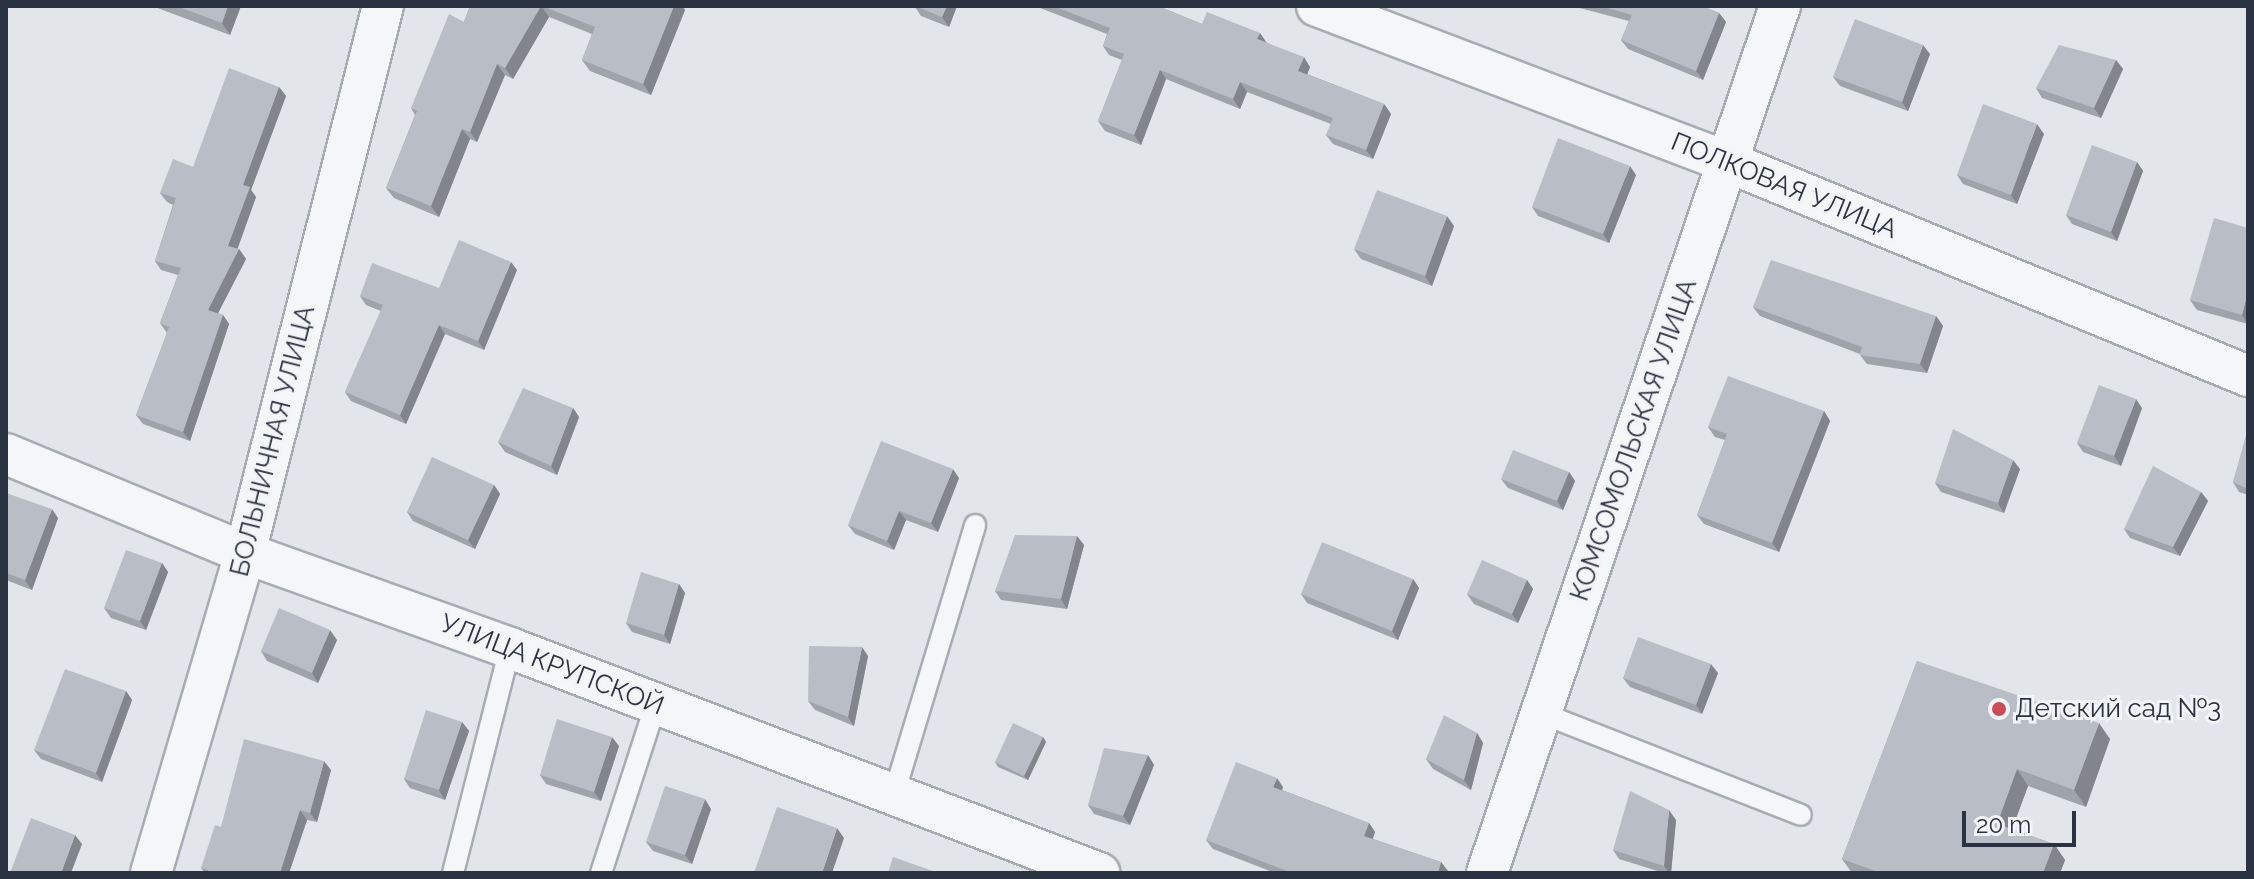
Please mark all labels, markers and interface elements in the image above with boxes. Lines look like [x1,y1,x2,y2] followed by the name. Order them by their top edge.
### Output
[1666,126,1902,246] street label: ПОЛКОВАЯ УЛИЦА
[1564,275,1704,605] street label: КОМСОМОЛЬСКАЯ УЛИЦА
[224,302,322,580] street label: БОЛЬНИЧНАЯ УЛИЦА
[435,608,669,722] street label: УЛИЦА КРУПСКОЙ
[2015,693,2221,725] place label: Детский сад №3
[1990,700,2008,718] marker: Детский сад №3
[1966,795,2080,845] scale bar
[1976,810,2031,839] text: 20 m

